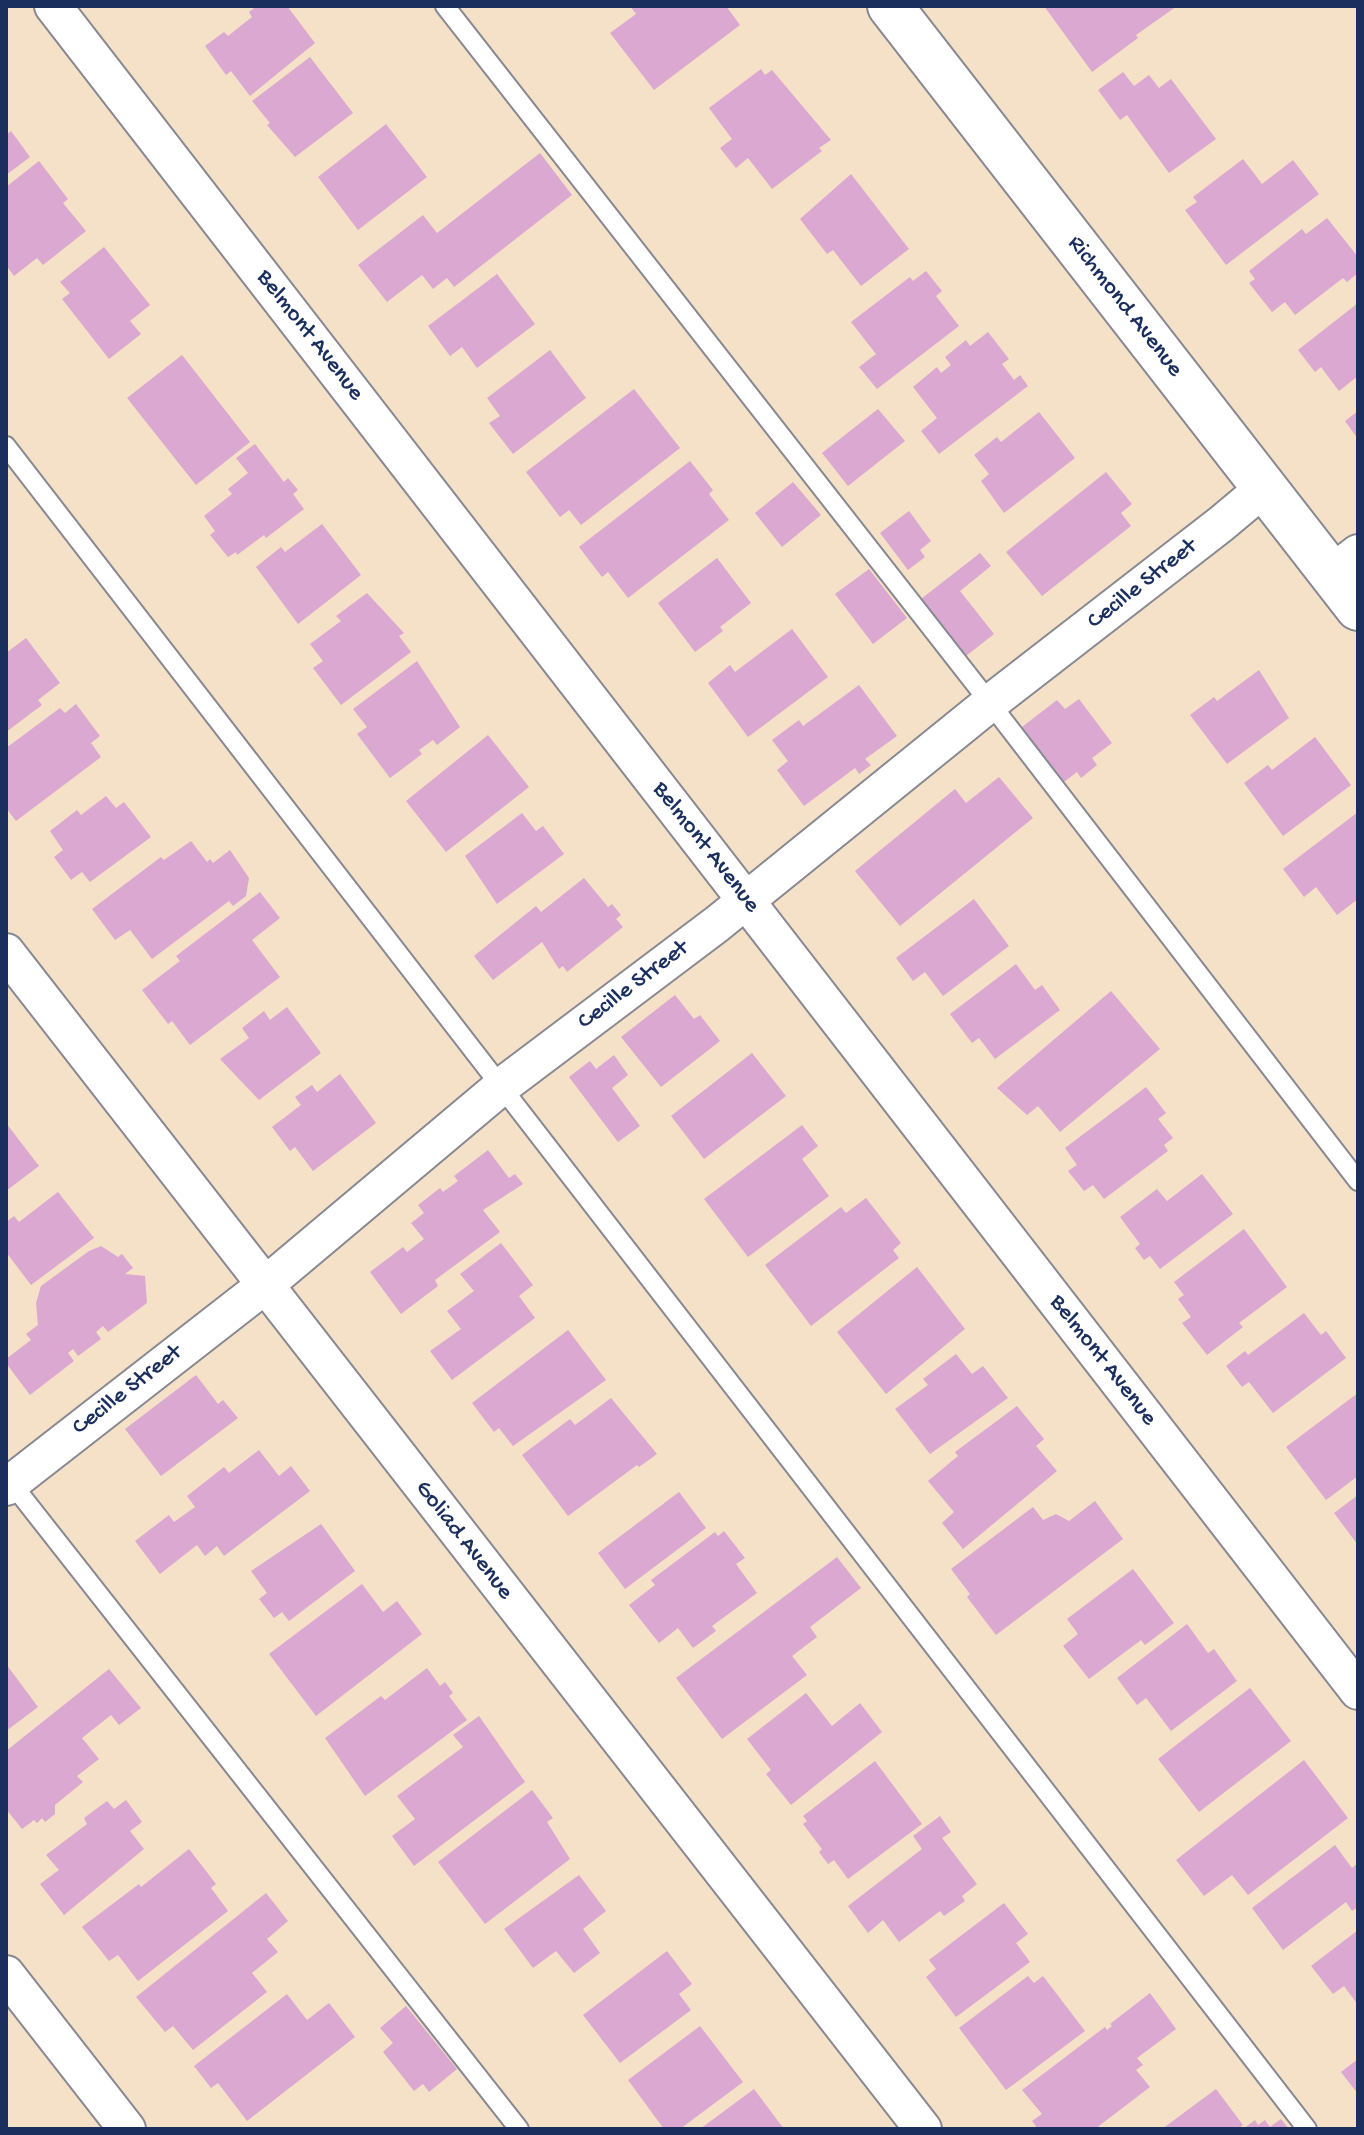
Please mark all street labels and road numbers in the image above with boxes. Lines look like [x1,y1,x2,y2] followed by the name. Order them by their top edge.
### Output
[1060,231,1188,383] street label: Richmond Avenue
[249,265,369,407] street label: Belmont Avenue
[1082,533,1204,637] street label: Cecille Street
[645,777,765,919] street label: Belmont Avenue
[573,935,695,1037] street label: Cecille Street
[1042,1290,1162,1432] street label: Belmont Avenue
[67,1339,189,1443] street label: Cecille Street
[408,1476,518,1606] street label: Goliad Avenue

